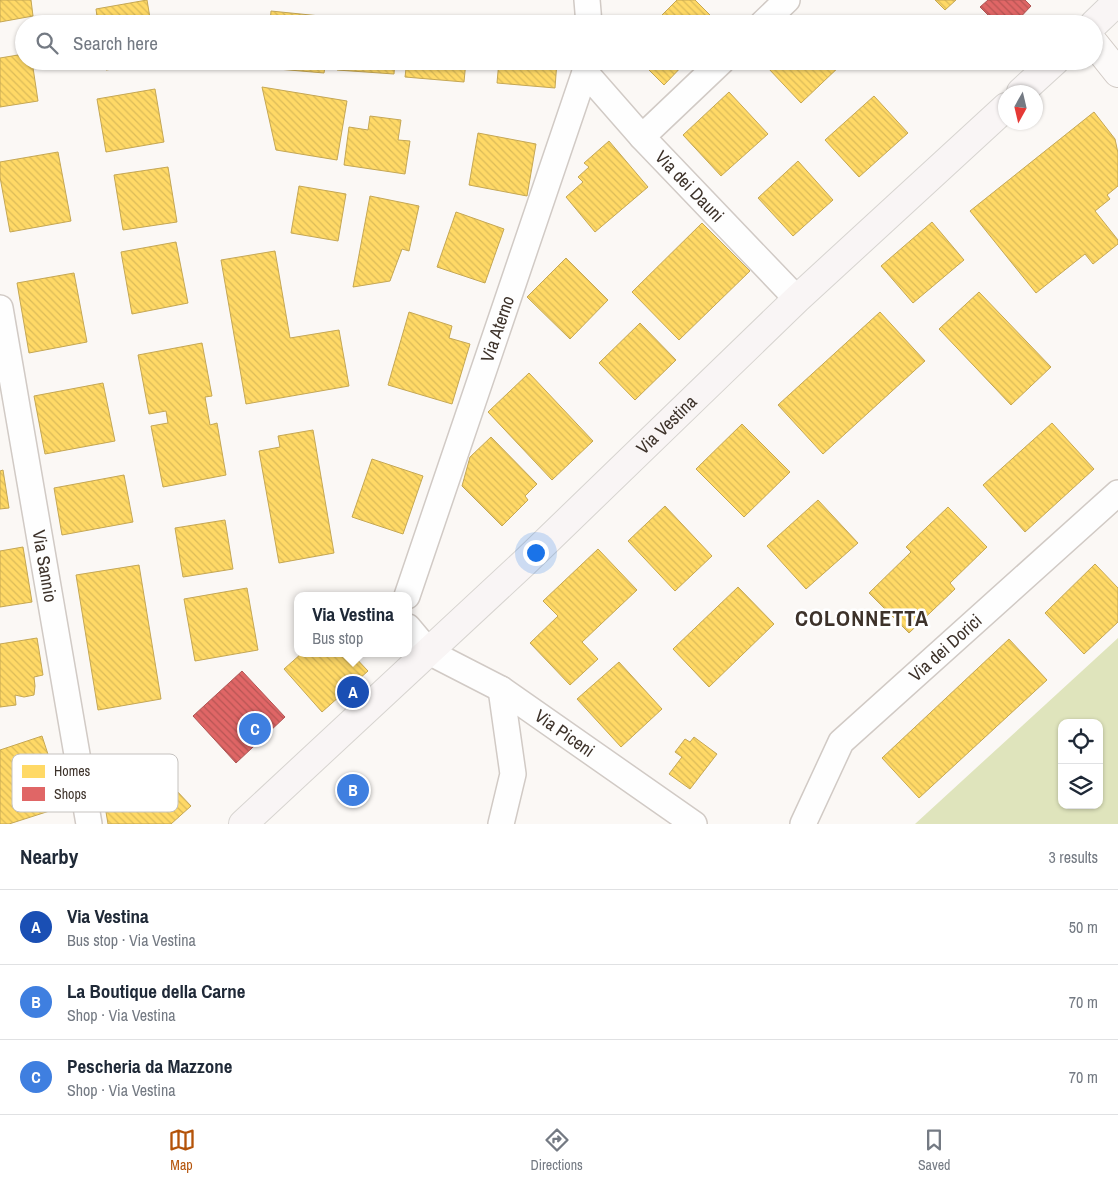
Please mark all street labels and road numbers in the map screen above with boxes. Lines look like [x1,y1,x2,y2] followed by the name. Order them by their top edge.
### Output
[650,145,730,227] street label: Via dei Dauni
[474,292,520,365] street label: Via Aterno
[631,389,702,460] street label: Via Vestina
[27,528,64,604] street label: Via Sannio
[903,608,987,687] street label: Via dei Dorici
[530,703,600,763] street label: Via Piceni

